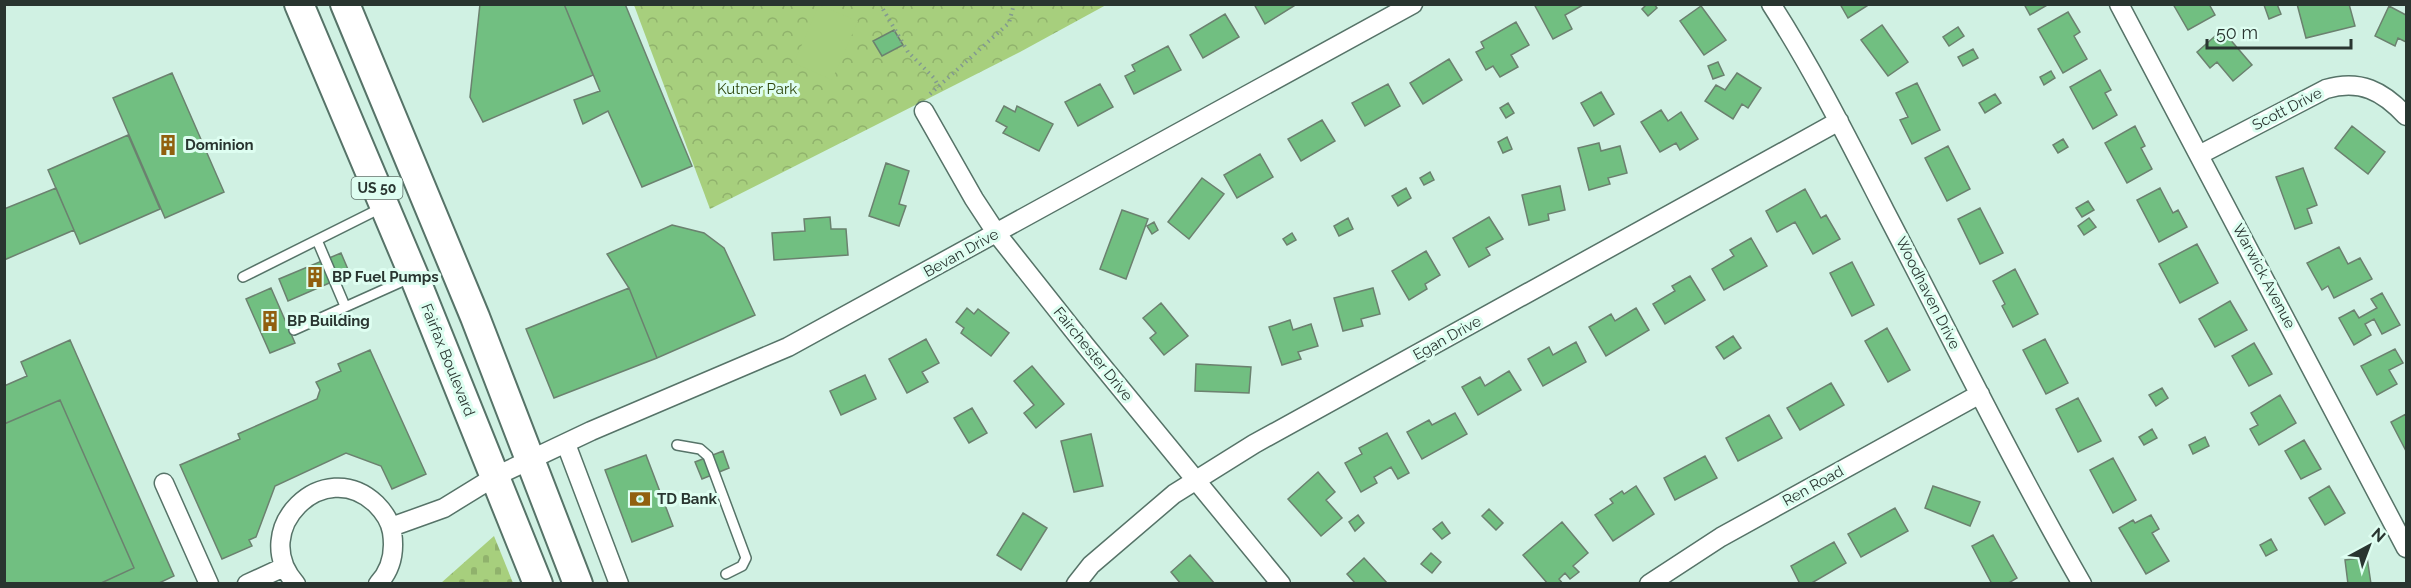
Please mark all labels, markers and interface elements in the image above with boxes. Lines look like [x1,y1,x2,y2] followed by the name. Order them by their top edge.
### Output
[2207,12,2351,50] scale bar
[2216,22,2258,43] text: 50 m
[717,80,797,98] park label: Kutner Park
[2249,84,2325,134] street label: Scott Drive
[156,133,180,157] building icon: Dominion
[185,136,254,154] place label: Dominion
[352,177,403,199] road number: US 50
[2229,221,2299,332] street label: Warwick Avenue
[920,225,1002,281] street label: Bevan Drive
[1892,234,1964,352] street label: Woodhaven Drive
[303,265,327,289] building icon: BP Fuel Pumps
[332,268,439,286] place label: BP Fuel Pumps
[417,301,479,419] street label: Fairfax Boulevard
[1050,303,1136,405] street label: Fairchester Drive
[258,309,282,333] building icon: BP Building
[287,312,370,330] place label: BP Building
[1410,312,1484,364] street label: Egan Drive
[1779,462,1847,510] street label: Ren Road
[628,487,652,511] bank icon: TD Bank
[657,490,717,508] place label: TD Bank
[2339,516,2399,576] north arrow
[2368,524,2389,546] text: N

